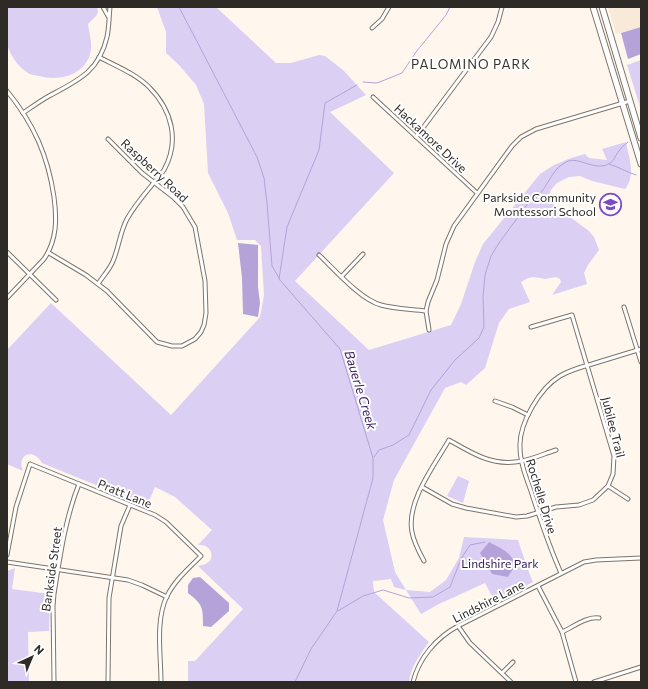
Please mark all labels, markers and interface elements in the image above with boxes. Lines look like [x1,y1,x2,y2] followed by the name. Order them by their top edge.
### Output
[411,56,531,72] district label: PALOMINO PARK
[392,101,470,175] street label: Hackamore Drive
[119,135,191,205] street label: Raspberry Road
[483,190,596,218] place label: Parkside Community Montessori School
[598,191,624,217] school or university icon: Parkside Community Montessori School
[341,349,381,432] water label: Bauerle Creek
[599,395,628,459] street label: Jubilee Trail
[524,457,560,535] street label: Rochelle Drive
[96,476,154,510] street label: Pratt Lane
[38,526,64,612] street label: Bankside Street
[461,556,539,570] park label: Lindshire Park
[450,577,526,625] street label: Lindshire Lane
[12,637,52,677] north arrow
[32,642,47,657] text: N

